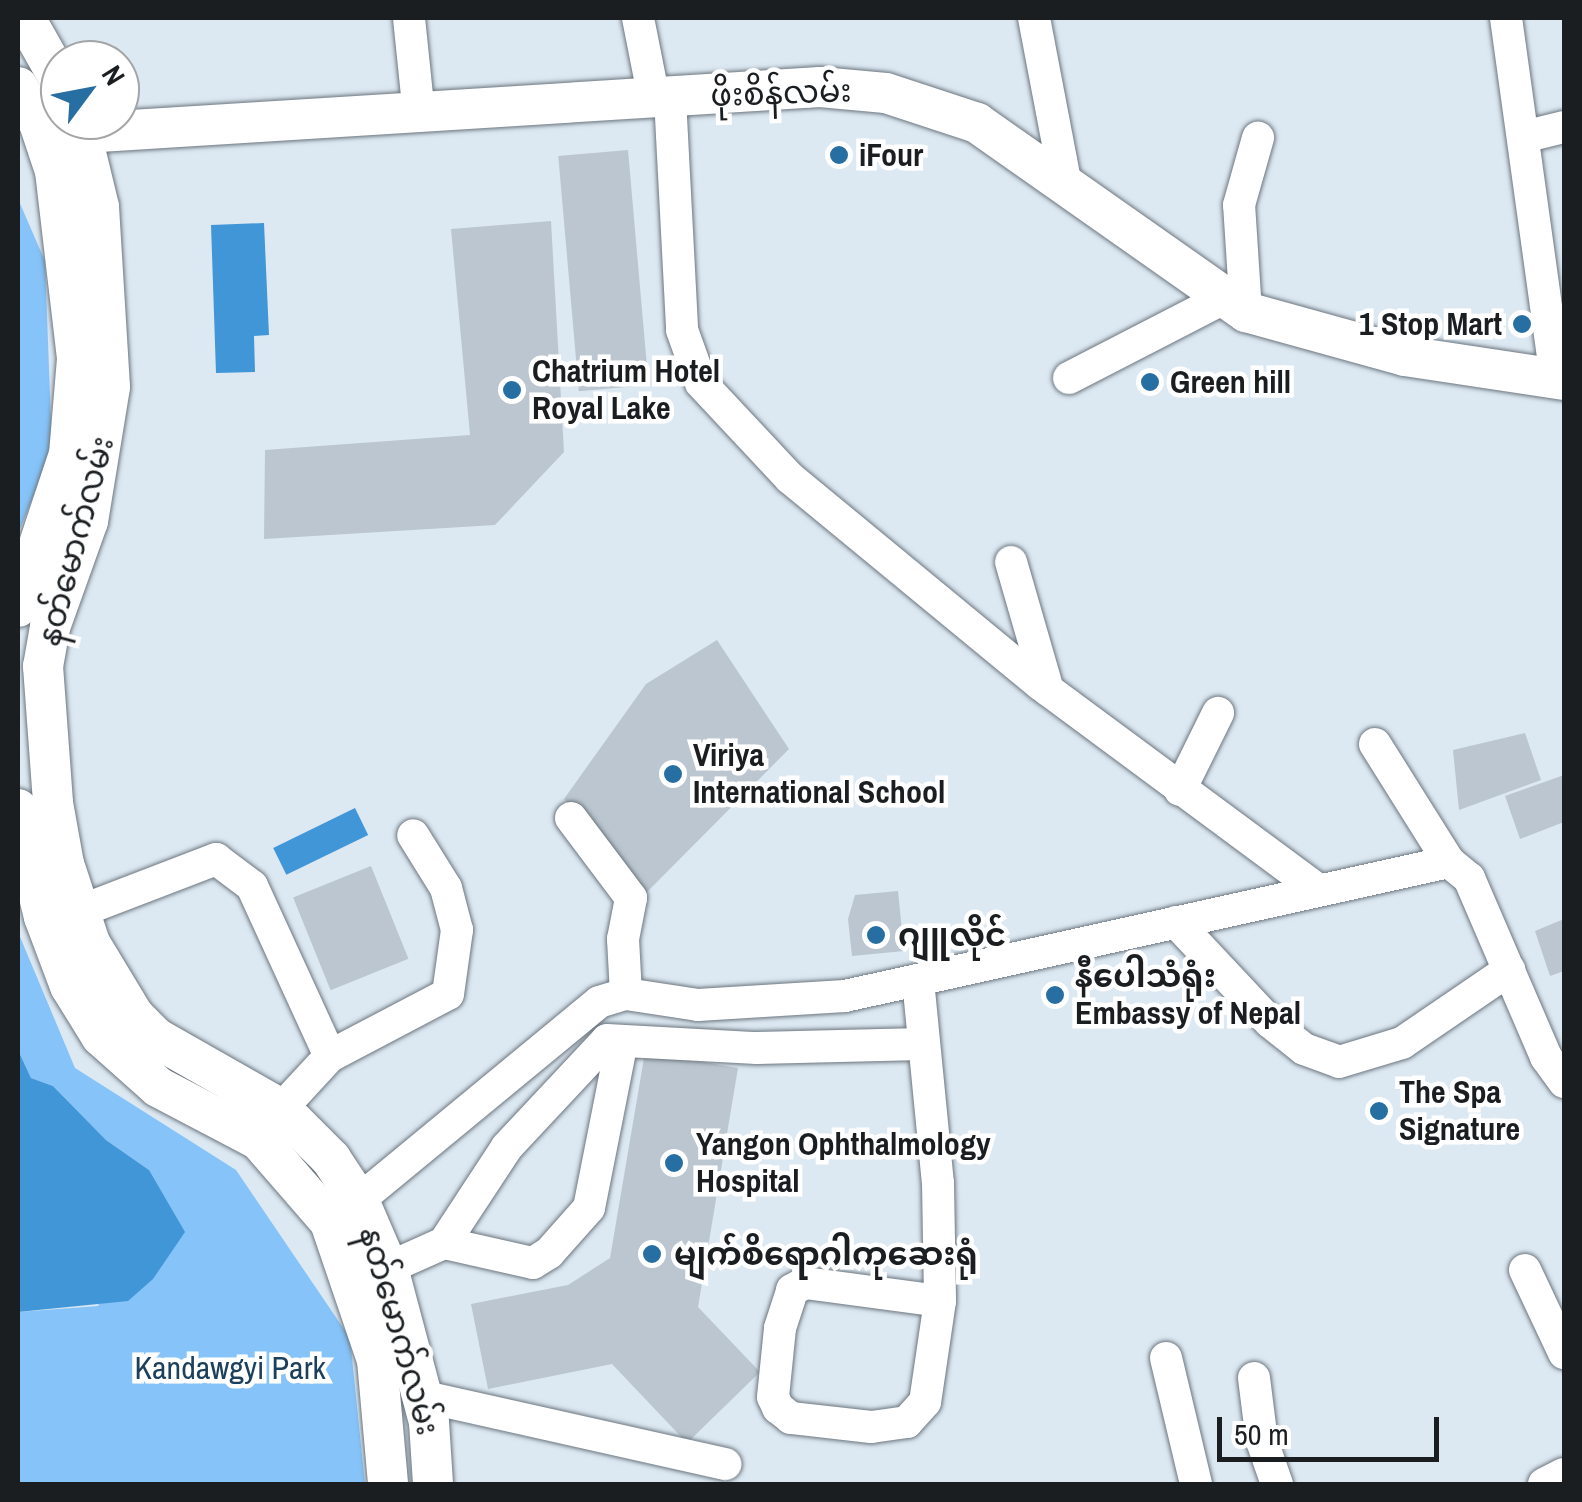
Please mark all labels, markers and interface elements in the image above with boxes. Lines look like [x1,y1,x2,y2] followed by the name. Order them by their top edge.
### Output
[40,40,140,140] north arrow
[93,58,134,92] text: N
[710,71,852,115] street label: ဖိုးစိန်လမ်း
[859,136,923,174] place label: iFour
[828,144,850,166] marker: iFour
[1359,305,1502,343] place label: 1 Stop Mart
[1511,313,1533,335] marker: 1 Stop Mart
[532,353,720,428] place label: Chatrium Hotel Royal Lake
[1170,363,1291,401] place label: Green hill
[1139,371,1161,393] marker: Green hill
[501,379,523,401] marker: Chatrium Hotel Royal Lake
[30,432,122,650] street label: နတ်မောက်လမ်း
[693,737,945,812] place label: Viriya International School
[662,763,684,785] marker: Viriya International School
[898,916,1006,954] place label: ဂျူလိုင်
[863,922,889,948] marker: ဂျူလိုင်
[1075,958,1301,1033] place label: နီပေါသံရုံး Embassy of Nepal
[1044,984,1066,1006] marker: နီပေါသံရုံး Embassy of Nepal
[1399,1074,1520,1149] place label: The Spa Signature
[1368,1100,1390,1122] marker: The Spa Signature
[696,1126,991,1201] place label: Yangon Ophthalmology Hospital
[661,1150,687,1176] marker: Yangon Ophthalmology Hospital
[351,1222,447,1440] street label: နတ်မောက်လမ်း
[674,1235,978,1273] place label: မျက်စိရောဂါကုဆေးရုံ
[639,1241,665,1267] marker: မျက်စိရောဂါကုဆေးရုံ
[134,1349,326,1387] park label: Kandawgyi Park
[1222,1397,1444,1459] scale bar
[1234,1414,1289,1454] text: 50 m

